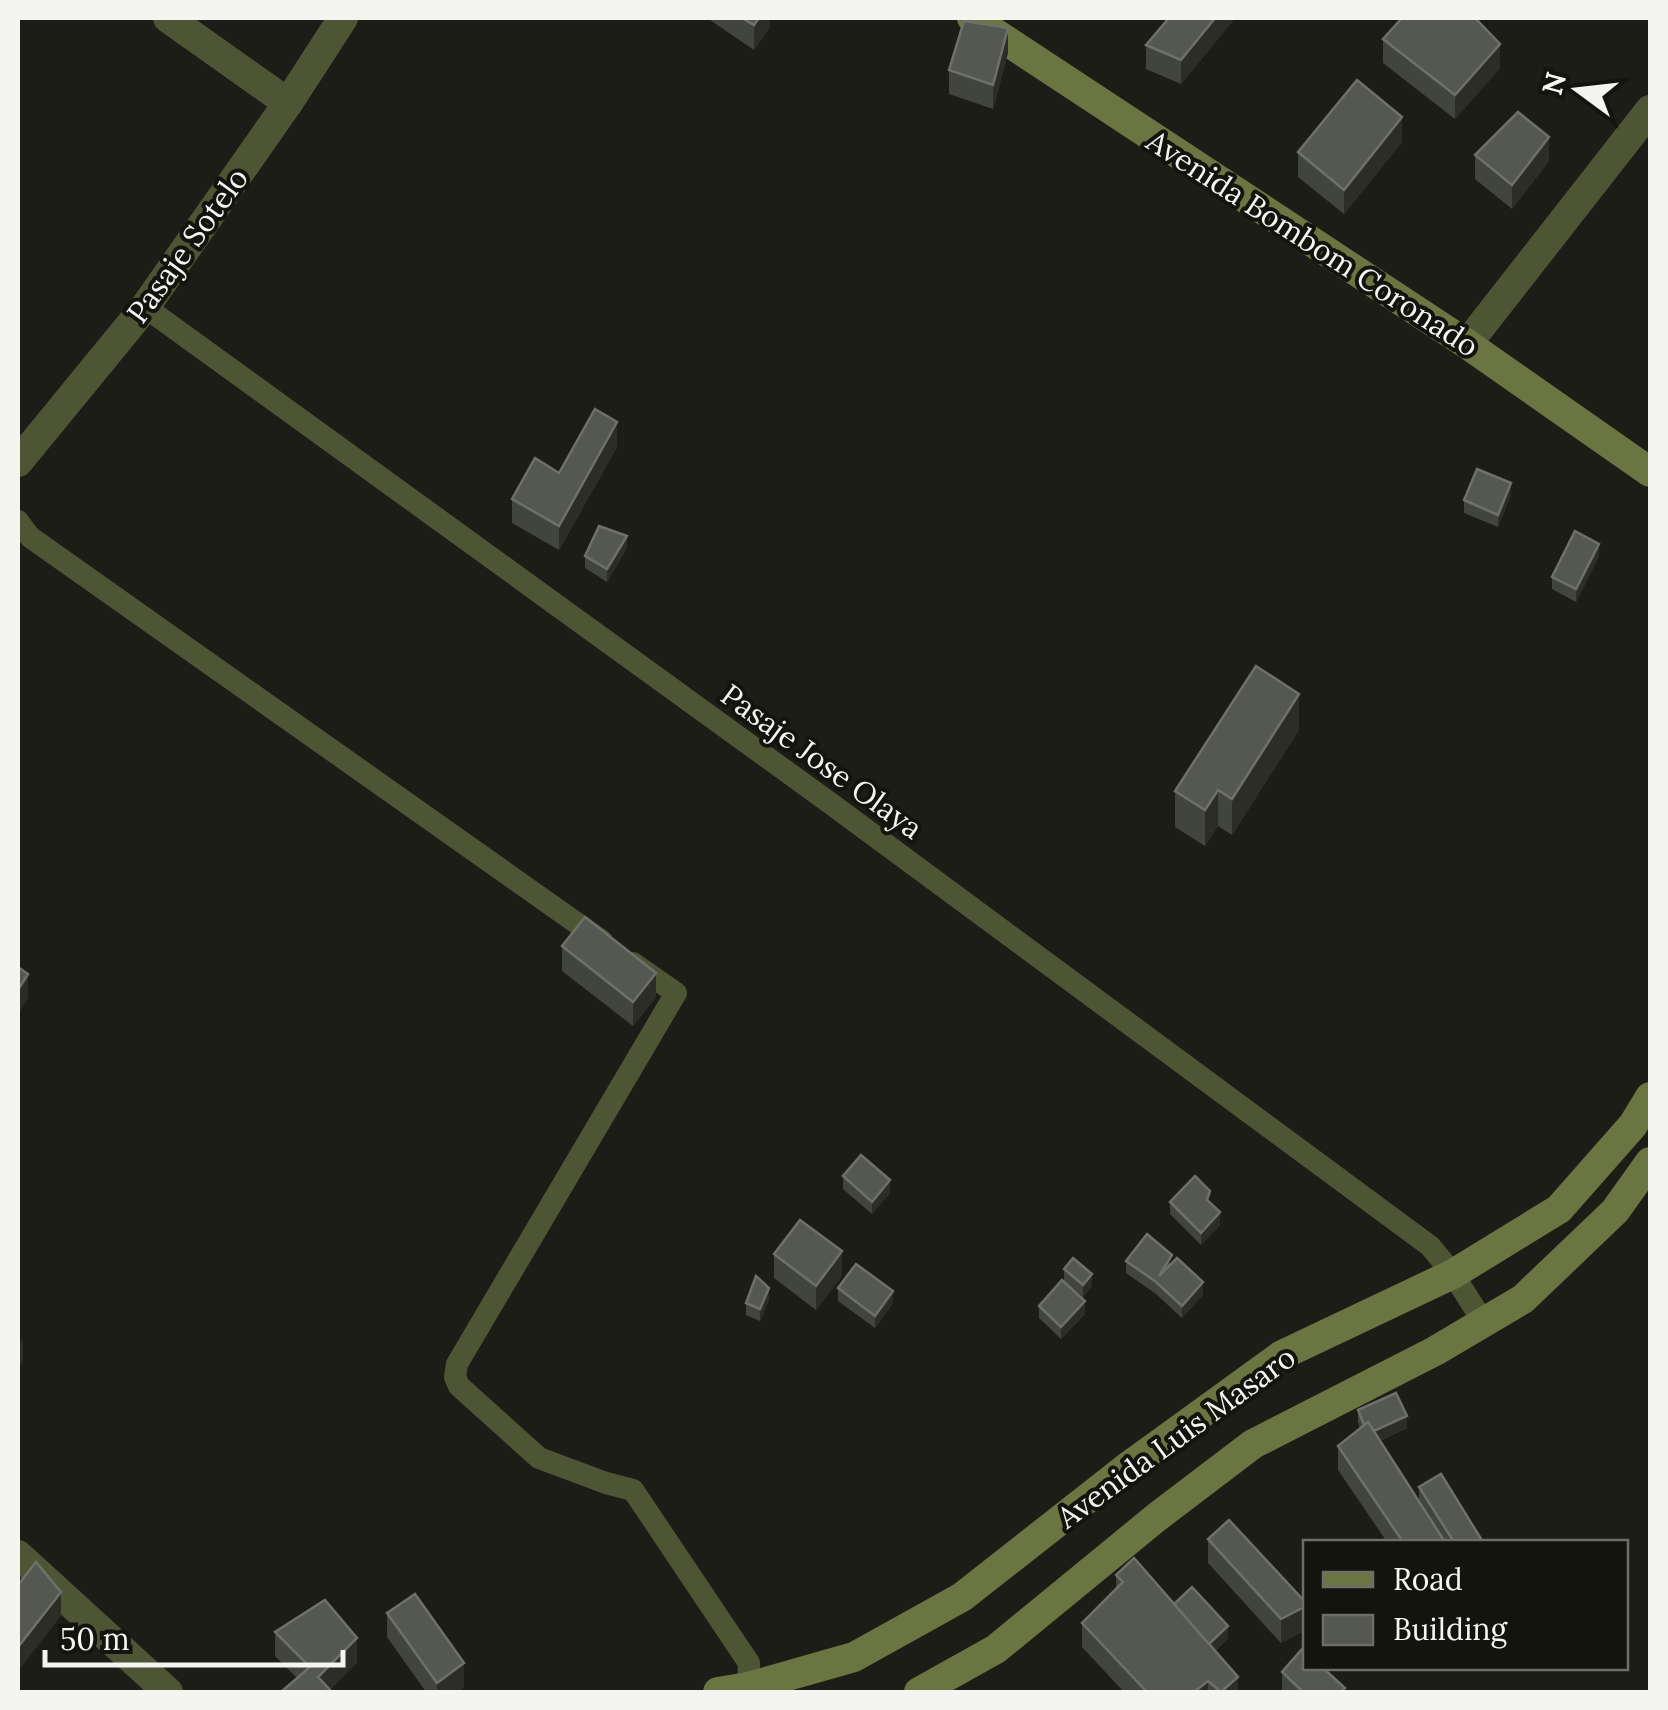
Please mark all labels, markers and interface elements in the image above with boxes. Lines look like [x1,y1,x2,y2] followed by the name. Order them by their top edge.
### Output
[1528,40,1628,140] north arrow
[1534,68,1574,99] text: N
[1139,121,1486,365] street label: Avenida Bombom Coronado
[118,160,257,331] street label: Pasaje Sotelo
[713,675,930,848] street label: Pasaje Jose Olaya
[1049,1338,1303,1537] street label: Avenida Luis Masaro
[1303,1540,1628,1670] legend
[1393,1560,1463,1598] text: Road
[45,1605,342,1667] scale bar
[1393,1610,1509,1649] text: Building
[60,1620,130,1658] text: 50 m

